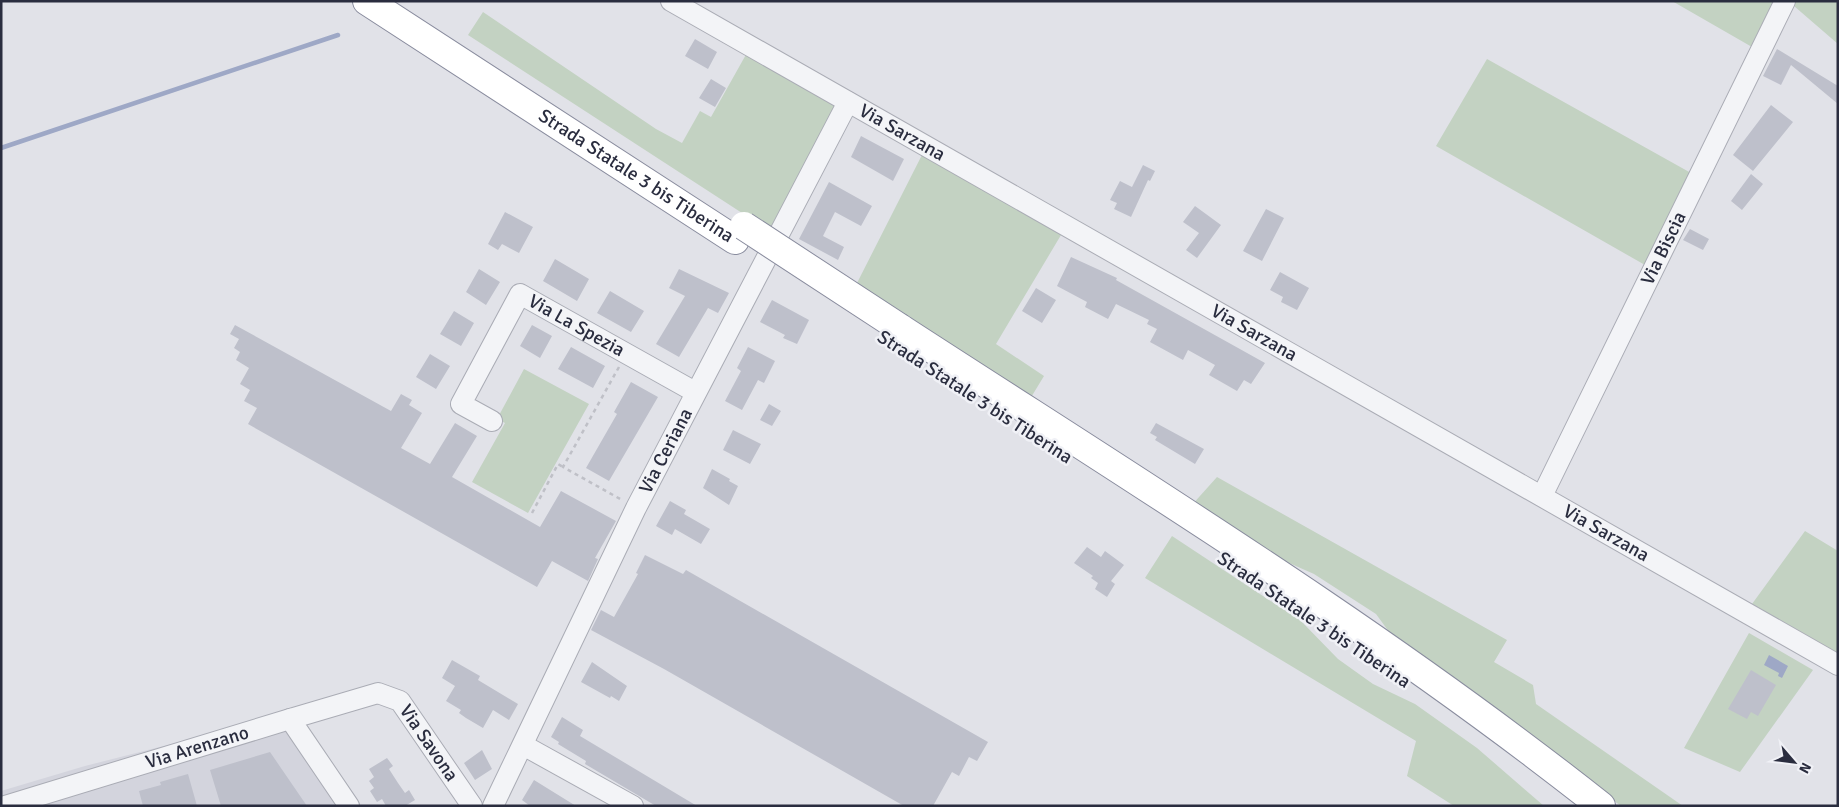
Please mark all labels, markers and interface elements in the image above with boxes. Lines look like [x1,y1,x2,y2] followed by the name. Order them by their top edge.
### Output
[855,99,950,167] street label: Via Sarzana
[534,104,738,248] street label: Strada Statale 3 bis Tiberina
[1635,208,1692,289] street label: Via Biscia
[524,289,629,362] street label: Via La Spezia
[1207,299,1302,367] street label: Via Sarzana
[873,325,1077,469] street label: Strada Statale 3 bis Tiberina
[634,404,698,498] street label: Via Ceriana
[1559,499,1654,567] street label: Via Sarzana
[1213,546,1415,694] street label: Strada Statale 3 bis Tiberina
[394,700,464,786] street label: Via Savona
[143,720,252,774] street label: Via Arenzano
[1769,737,1819,787] north arrow
[1795,760,1815,776] text: N

